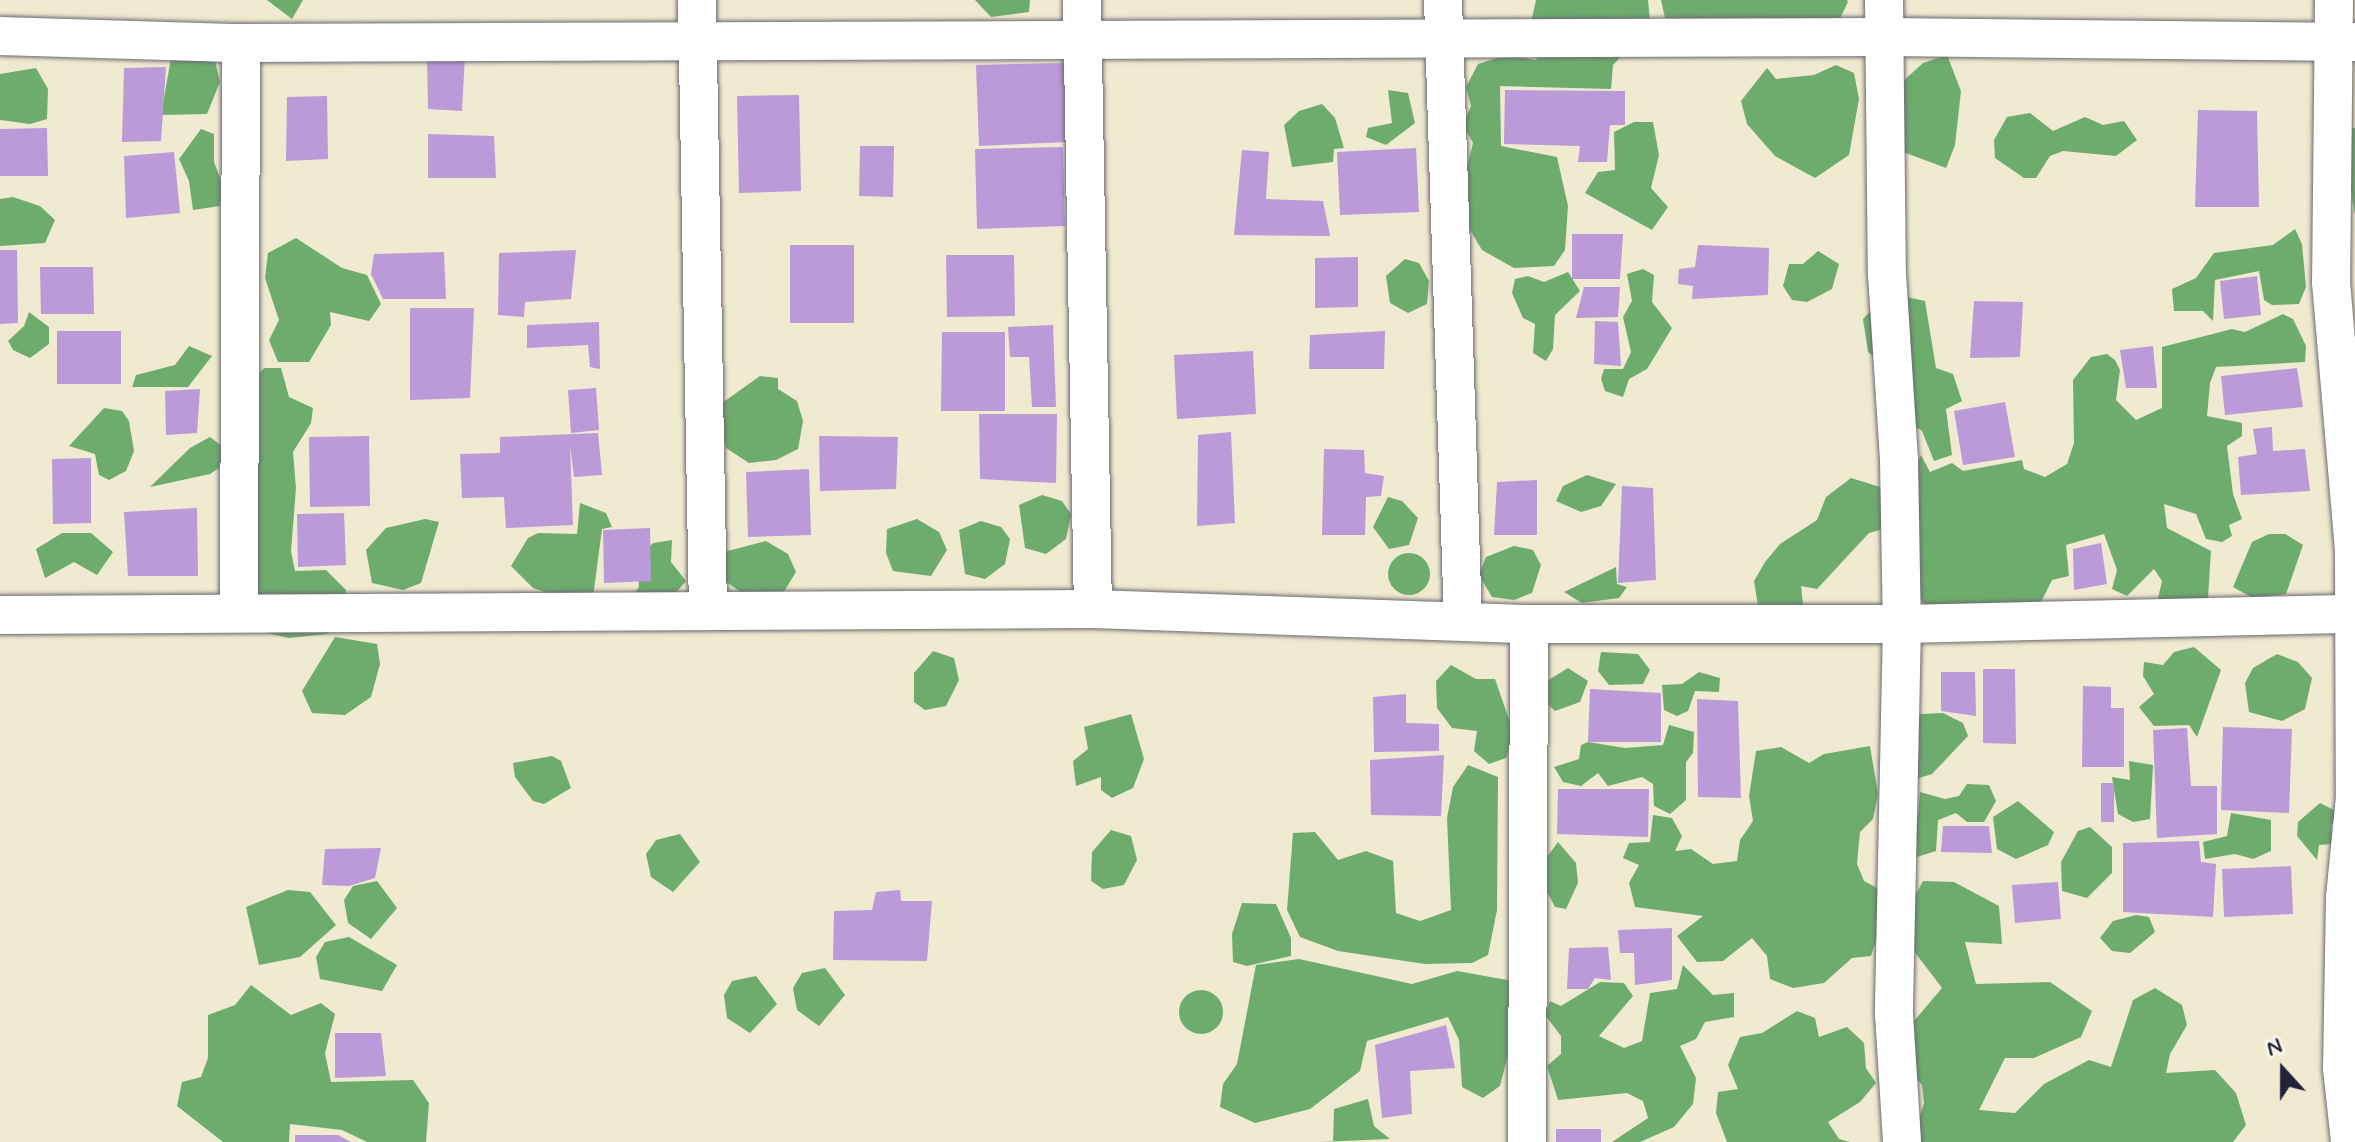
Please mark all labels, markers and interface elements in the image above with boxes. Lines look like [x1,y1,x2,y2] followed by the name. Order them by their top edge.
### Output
[2243,1030,2323,1110] north arrow
[2263,1032,2286,1063] text: N

